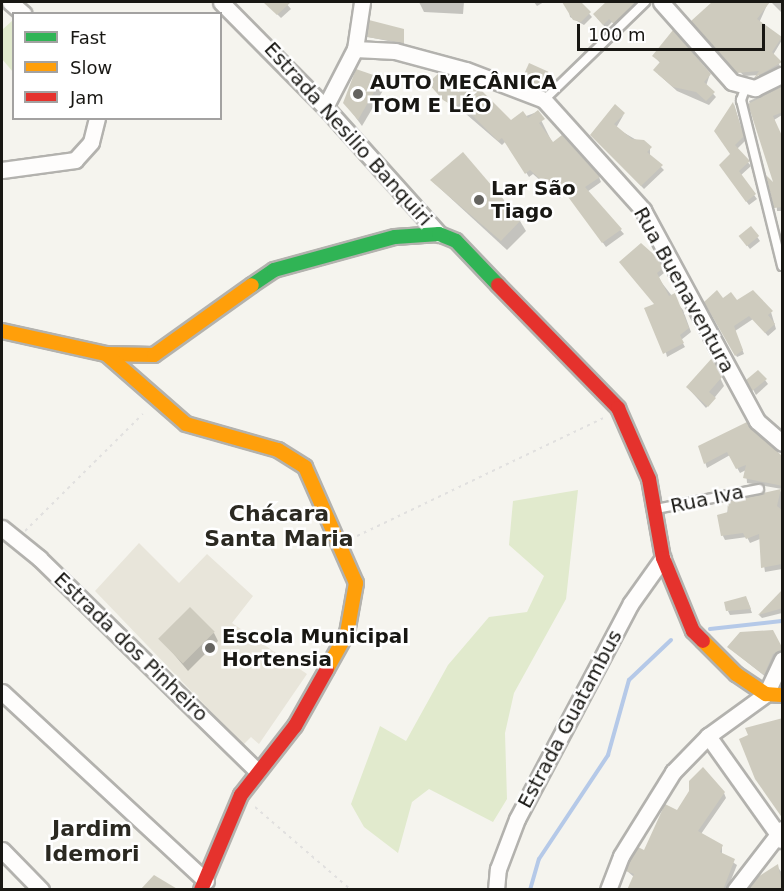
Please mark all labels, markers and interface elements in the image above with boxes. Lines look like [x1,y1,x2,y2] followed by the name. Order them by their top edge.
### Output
[12,12,222,120] legend
[580,12,768,50] scale bar
[588,24,646,45] text: 100 m
[70,27,106,48] text: Fast
[259,37,437,231] street label: Estrada Nesilio Banquiri
[70,57,112,78] text: Slow
[370,70,557,117] place label: AUTO MECÂNICA TOM E LÉO
[70,87,104,108] text: Jam
[351,87,365,101] marker: AUTO MECÂNICA TOM E LÉO
[491,176,576,223] place label: Lar São Tiago
[472,193,486,207] marker: Lar São Tiago
[628,203,740,377] street label: Rua Buenaventura
[668,480,746,518] street label: Rua Iva
[204,500,354,552] district label: Chácara Santa Maria
[49,567,213,727] street label: Estrada dos Pinheiro
[222,624,409,671] place label: Escola Municipal Hortensia
[513,626,627,812] street label: Estrada Guatambus
[203,641,217,655] marker: Escola Municipal Hortensia
[44,815,140,866] district label: Jardim Idemori

